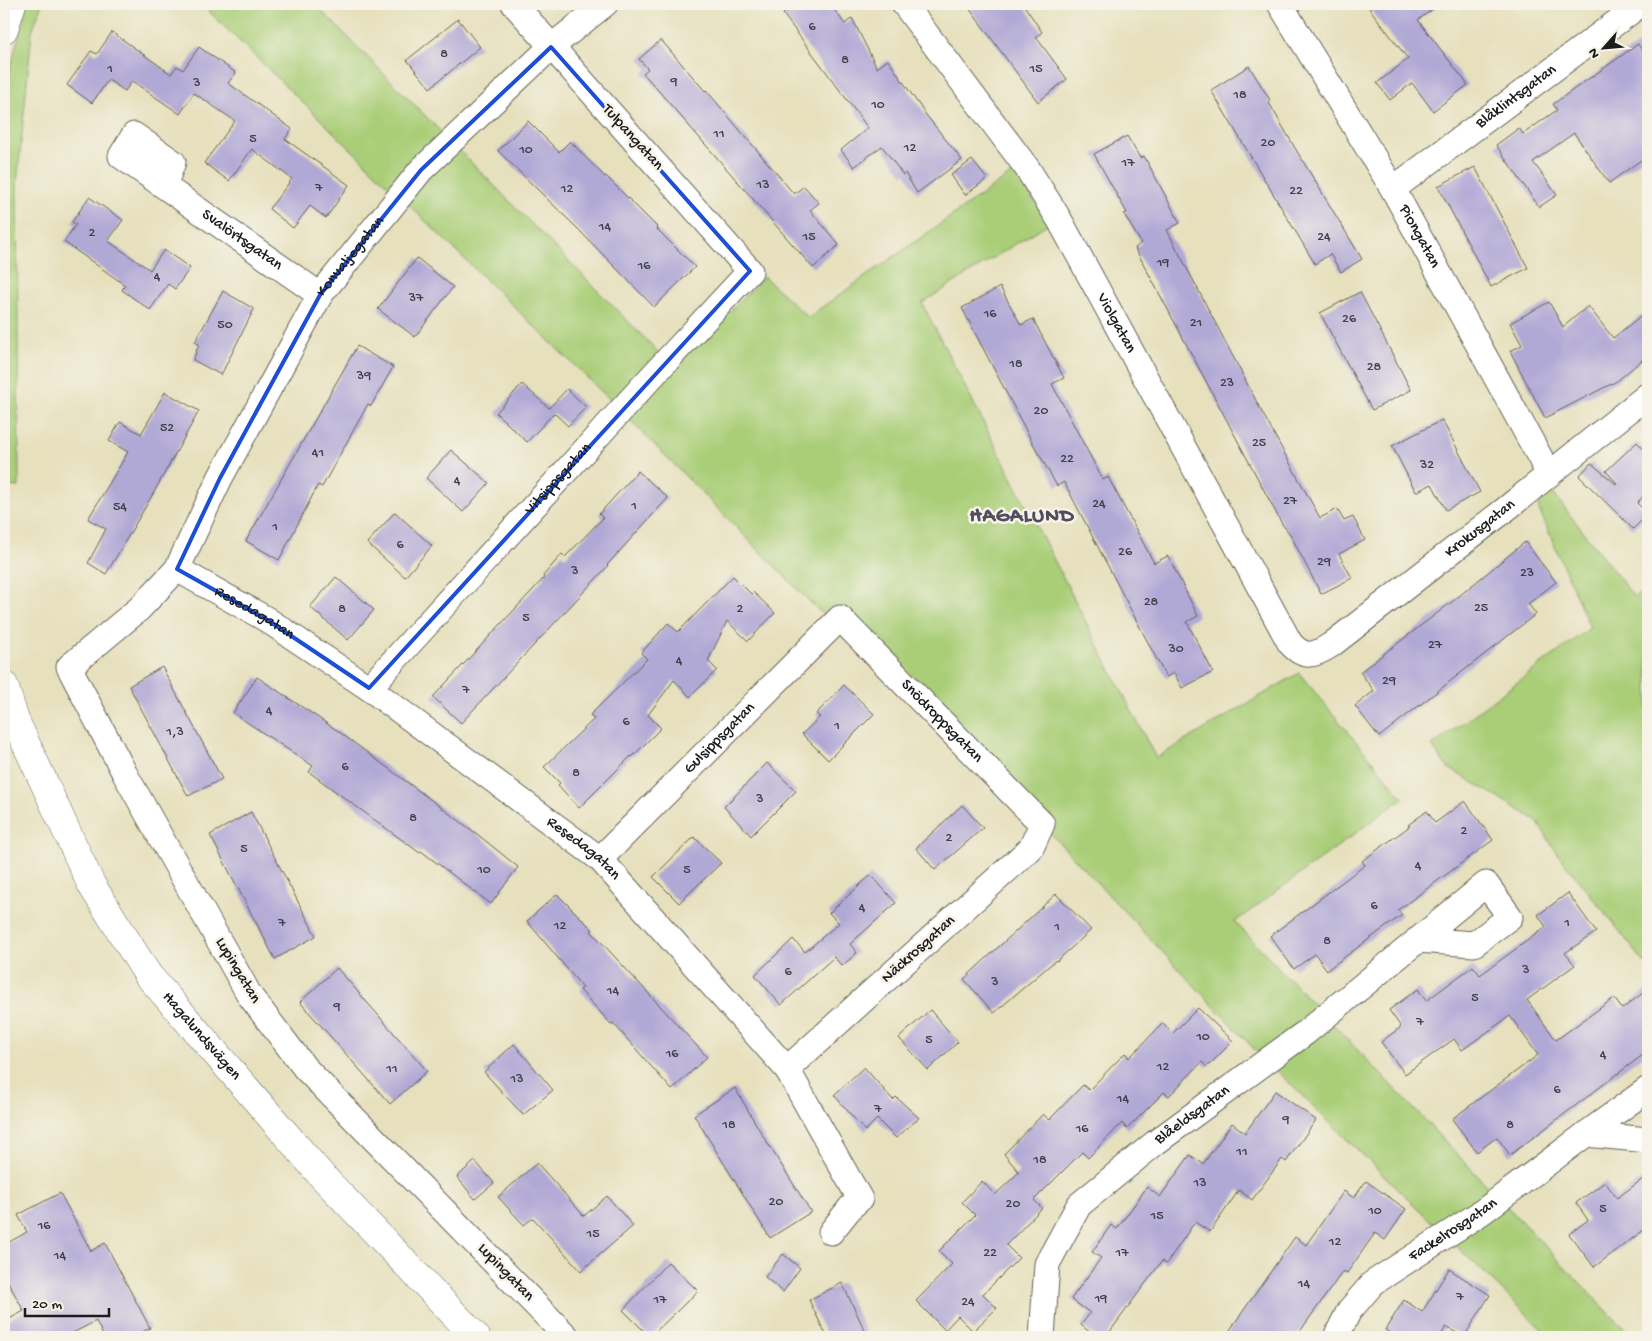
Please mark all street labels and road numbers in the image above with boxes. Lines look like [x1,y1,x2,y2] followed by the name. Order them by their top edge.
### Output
[1472,60,1561,134] street label: Blåklintsgatan
[597,100,667,175] street label: Tulpangatan
[1394,201,1444,272] street label: Piongatan
[198,206,286,275] street label: Svalörtsgatan
[313,212,389,301] street label: Konvaljegatan
[1091,289,1140,357] street label: Violgatan
[520,439,596,520] street label: Vitsippsgatan
[1441,495,1520,562] street label: Krokusgatan
[211,582,298,645] street label: Resedagatan
[896,676,987,767] street label: Snödroppsgatan
[680,699,760,778] street label: Gulsippsgatan
[542,813,624,885] street label: Resedagatan
[878,912,960,988] street label: Näckrosgatan
[210,935,264,1008] street label: Lupingatan
[158,988,245,1085] street label: Hagalundsvägen
[1150,1081,1234,1150] street label: Blåeldsgatan
[1405,1194,1502,1267] street label: Fackelrosgatan
[473,1240,538,1306] street label: Lupingatan

